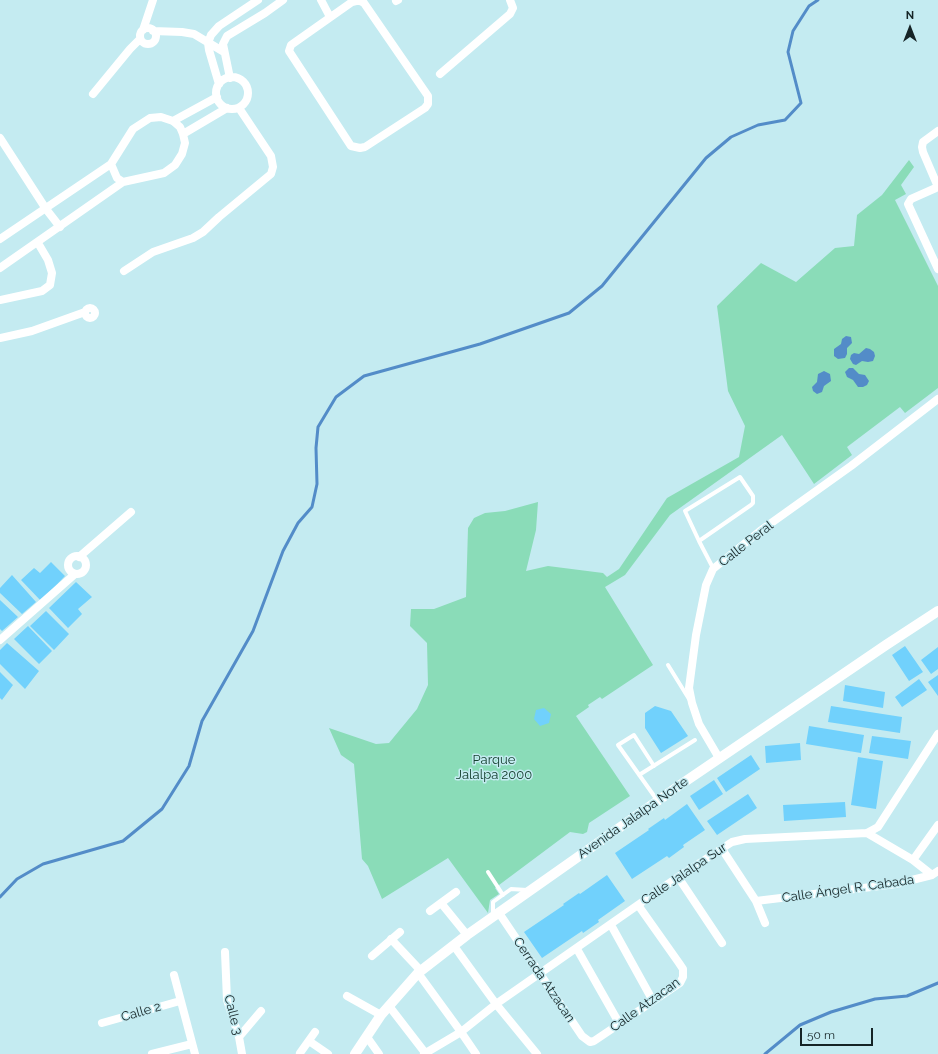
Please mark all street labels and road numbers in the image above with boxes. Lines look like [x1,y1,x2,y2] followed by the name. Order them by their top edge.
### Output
[716,518,776,570] street label: Calle Peral
[575,774,691,862] street label: Avenida Jalalpa Norte
[638,840,730,908] street label: Calle Jalalpa Sur
[781,872,915,906] street label: Calle Ángel R. Cabada
[510,934,578,1026] street label: Cerrada Atzacan
[607,975,683,1035] street label: Calle Atzacan
[220,993,246,1037] street label: Calle 3
[119,999,163,1025] street label: Calle 2

